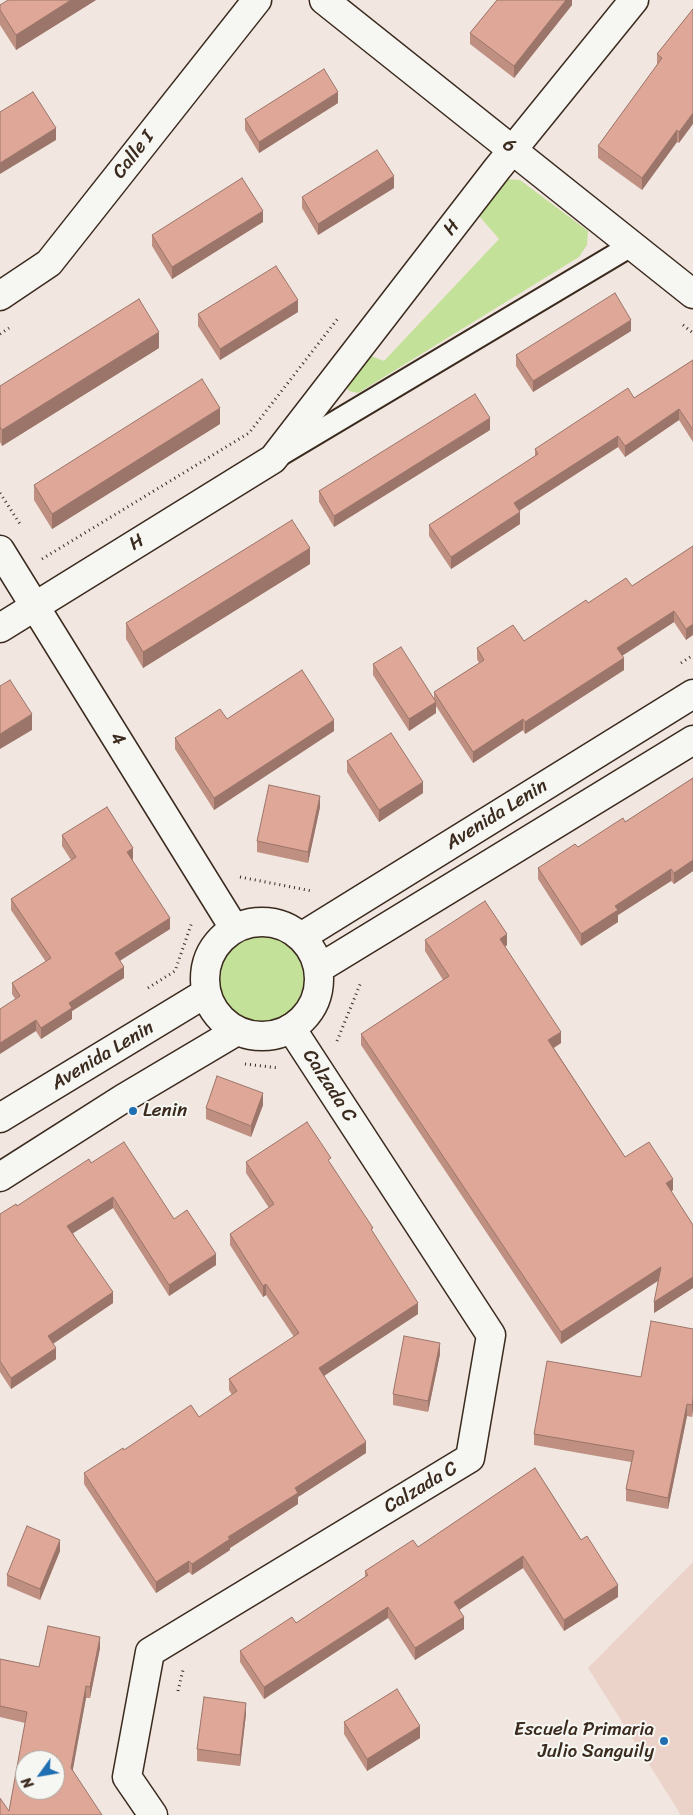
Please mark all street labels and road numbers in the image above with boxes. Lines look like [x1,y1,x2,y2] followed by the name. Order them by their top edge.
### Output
[108,127,160,183] street label: Calle I
[498,134,520,158] street label: 6
[439,216,465,240] street label: H
[125,530,149,556] street label: H
[104,728,130,750] street label: 4
[442,775,552,855] street label: Avenida Lenin
[48,1017,158,1095] street label: Avenida Lenin
[297,1046,361,1126] street label: Calzada C
[380,1457,462,1519] street label: Calzada C

